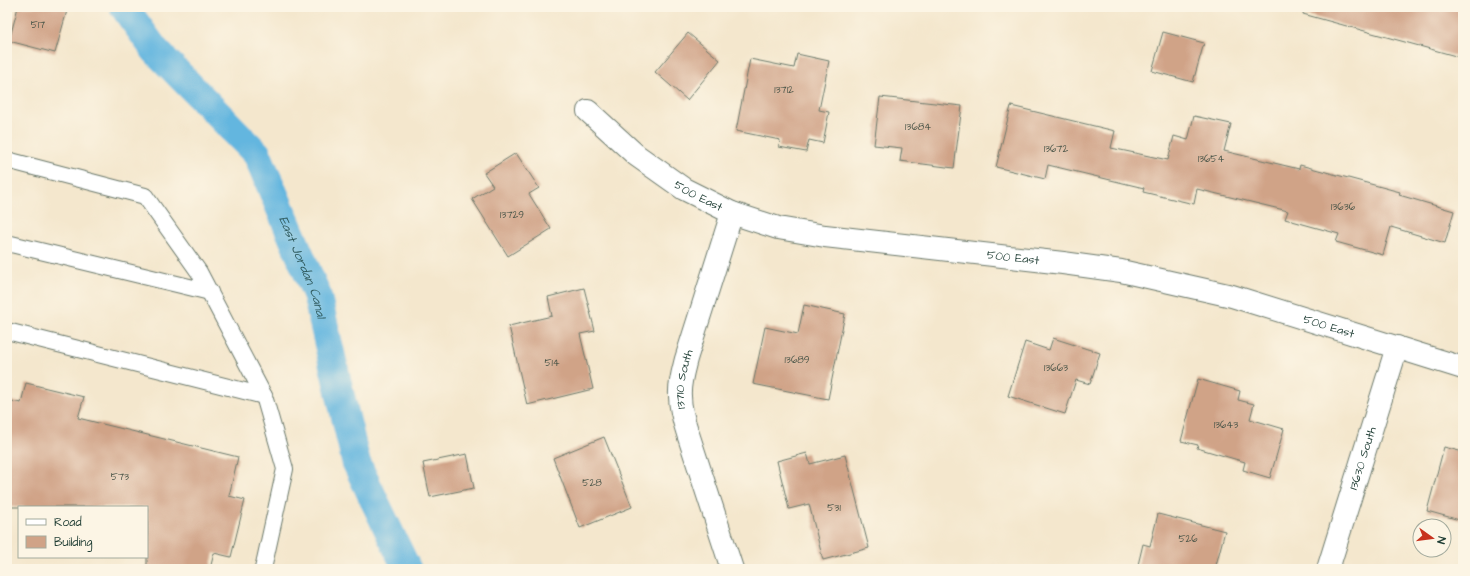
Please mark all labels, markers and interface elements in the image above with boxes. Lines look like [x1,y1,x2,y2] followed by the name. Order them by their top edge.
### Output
[31,18,45,32] house number: 517
[774,83,794,97] house number: 13712
[905,120,931,134] house number: 13684
[1044,142,1069,156] house number: 13672
[1198,152,1224,166] house number: 13654
[670,177,726,216] street label: 500 East
[1331,200,1356,214] house number: 13636
[500,208,524,222] house number: 13729
[274,213,331,322] water label: East Jordan Canal
[986,246,1040,269] street label: 500 East
[1301,311,1356,343] street label: 500 East
[672,347,697,410] street label: 13710 South
[785,353,810,367] house number: 13689
[544,356,560,370] house number: 514
[1044,361,1068,375] house number: 13663
[1214,418,1238,432] house number: 13643
[1345,425,1381,492] street label: 13630 South
[111,470,129,484] house number: 573
[582,476,602,490] house number: 528
[827,501,841,515] house number: 531
[18,506,148,558] legend
[54,514,82,531] text: Road
[1412,518,1452,558] north arrow
[1178,532,1198,546] house number: 526
[54,534,92,552] text: Building
[1433,535,1449,546] text: N

